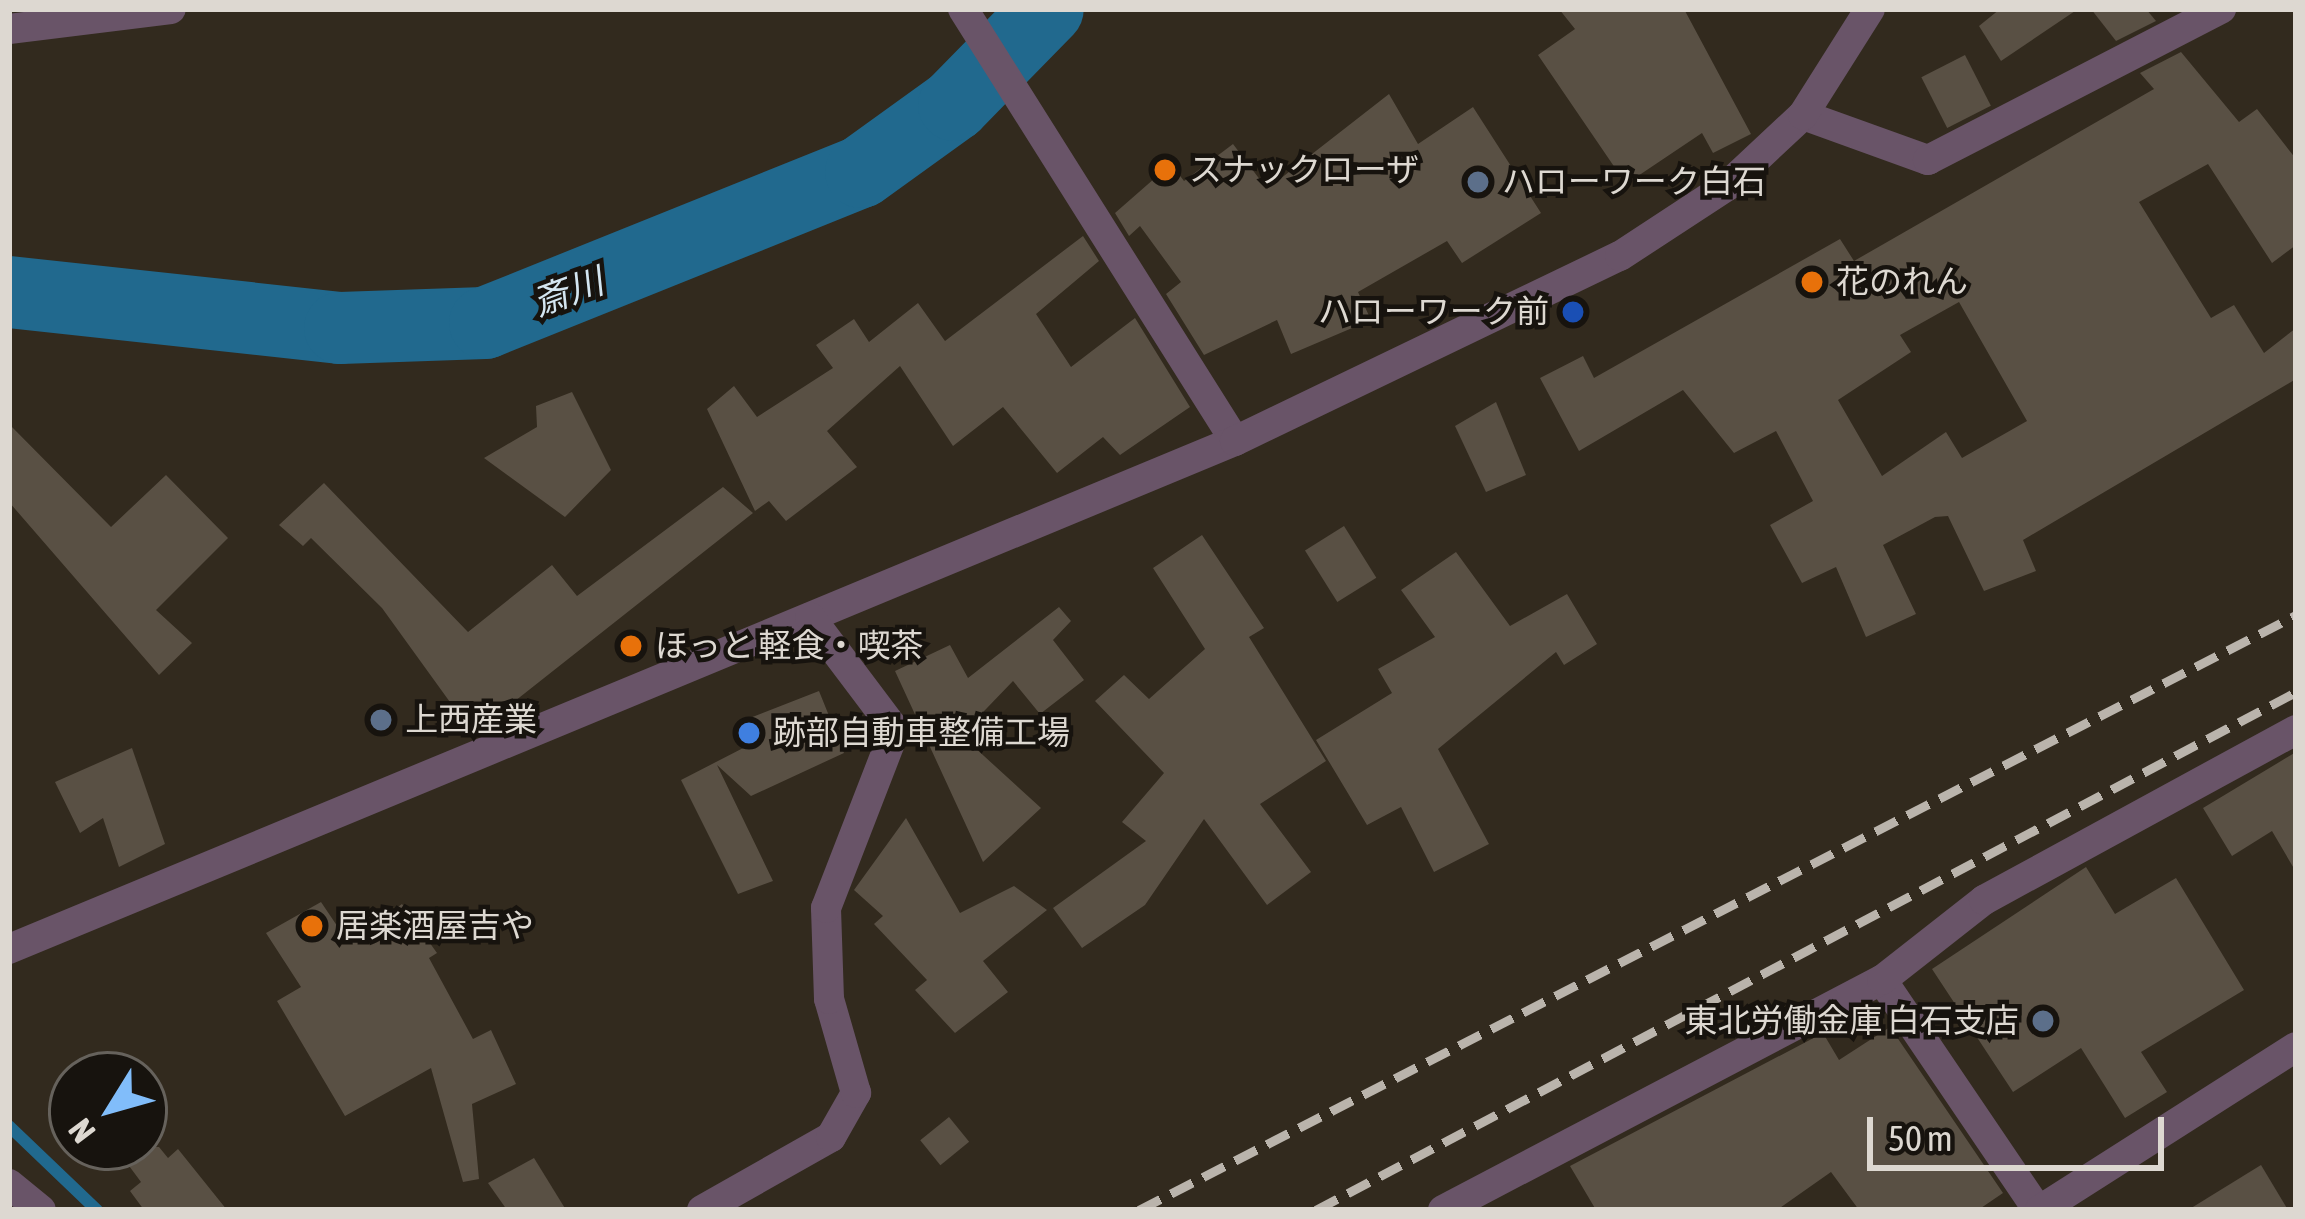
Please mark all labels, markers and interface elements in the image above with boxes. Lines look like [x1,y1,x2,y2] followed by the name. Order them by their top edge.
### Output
[1189,150,1420,190] place label: スナックローザ
[1152,157,1178,183] marker: スナックローザ
[1502,162,1766,202] place label: ハローワーク白石
[1465,169,1491,195] marker: ハローワーク白石
[527,259,609,325] water label: 斎川
[1836,262,1968,302] place label: 花のれん
[1799,269,1825,295] marker: 花のれん
[1318,292,1549,332] place label: ハローワーク前
[1560,299,1586,325] marker: ハローワーク前
[655,626,924,666] place label: ほっと 軽食・喫茶
[618,633,644,659] marker: ほっと 軽食・喫茶
[405,700,537,740] place label: 上西産業
[368,707,394,733] marker: 上西産業
[773,713,1070,753] place label: 跡部自動車整備工場
[736,720,762,746] marker: 跡部自動車整備工場
[336,906,534,946] place label: 居楽酒屋吉や
[299,913,325,939] marker: 居楽酒屋吉や
[1684,1001,2019,1041] place label: 東北労働金庫 白石支店
[2030,1008,2056,1034] marker: 東北労働金庫 白石支店
[48,1051,168,1171] north arrow
[1873,1093,2170,1167] scale bar
[61,1112,103,1150] text: N
[1888,1117,1953,1159] text: 50 m

